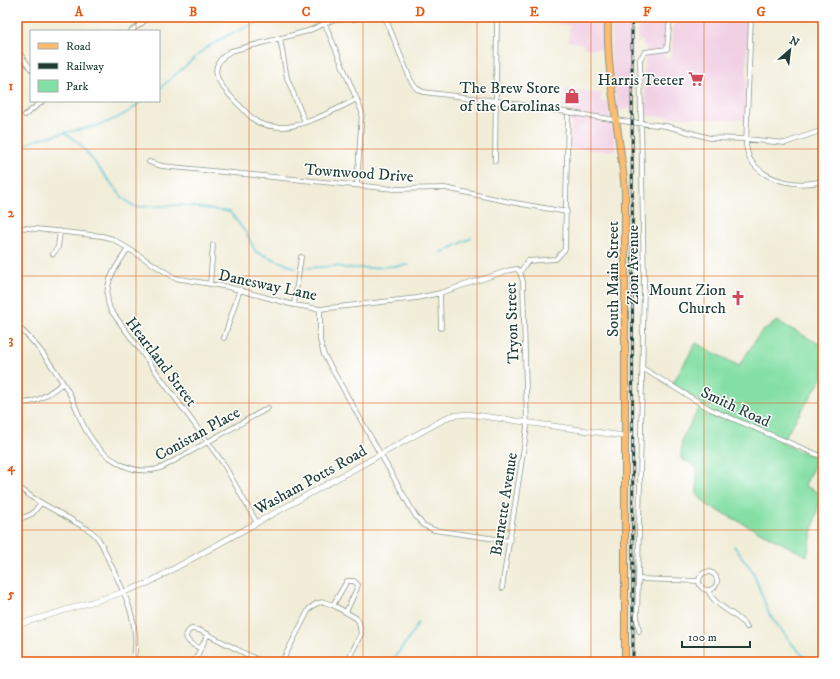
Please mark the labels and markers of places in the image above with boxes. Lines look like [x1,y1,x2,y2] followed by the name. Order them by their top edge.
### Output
[598,70,684,90] place label: Harris Teeter
[687,70,705,88] supermarket icon: Harris Teeter
[459,78,560,116] place label: The Brew Store of the Carolinas
[563,87,581,105] shop icon: The Brew Store of the Carolinas
[649,280,727,318] place label: Mount Zion Church
[729,289,747,307] church icon: Mount Zion Church

